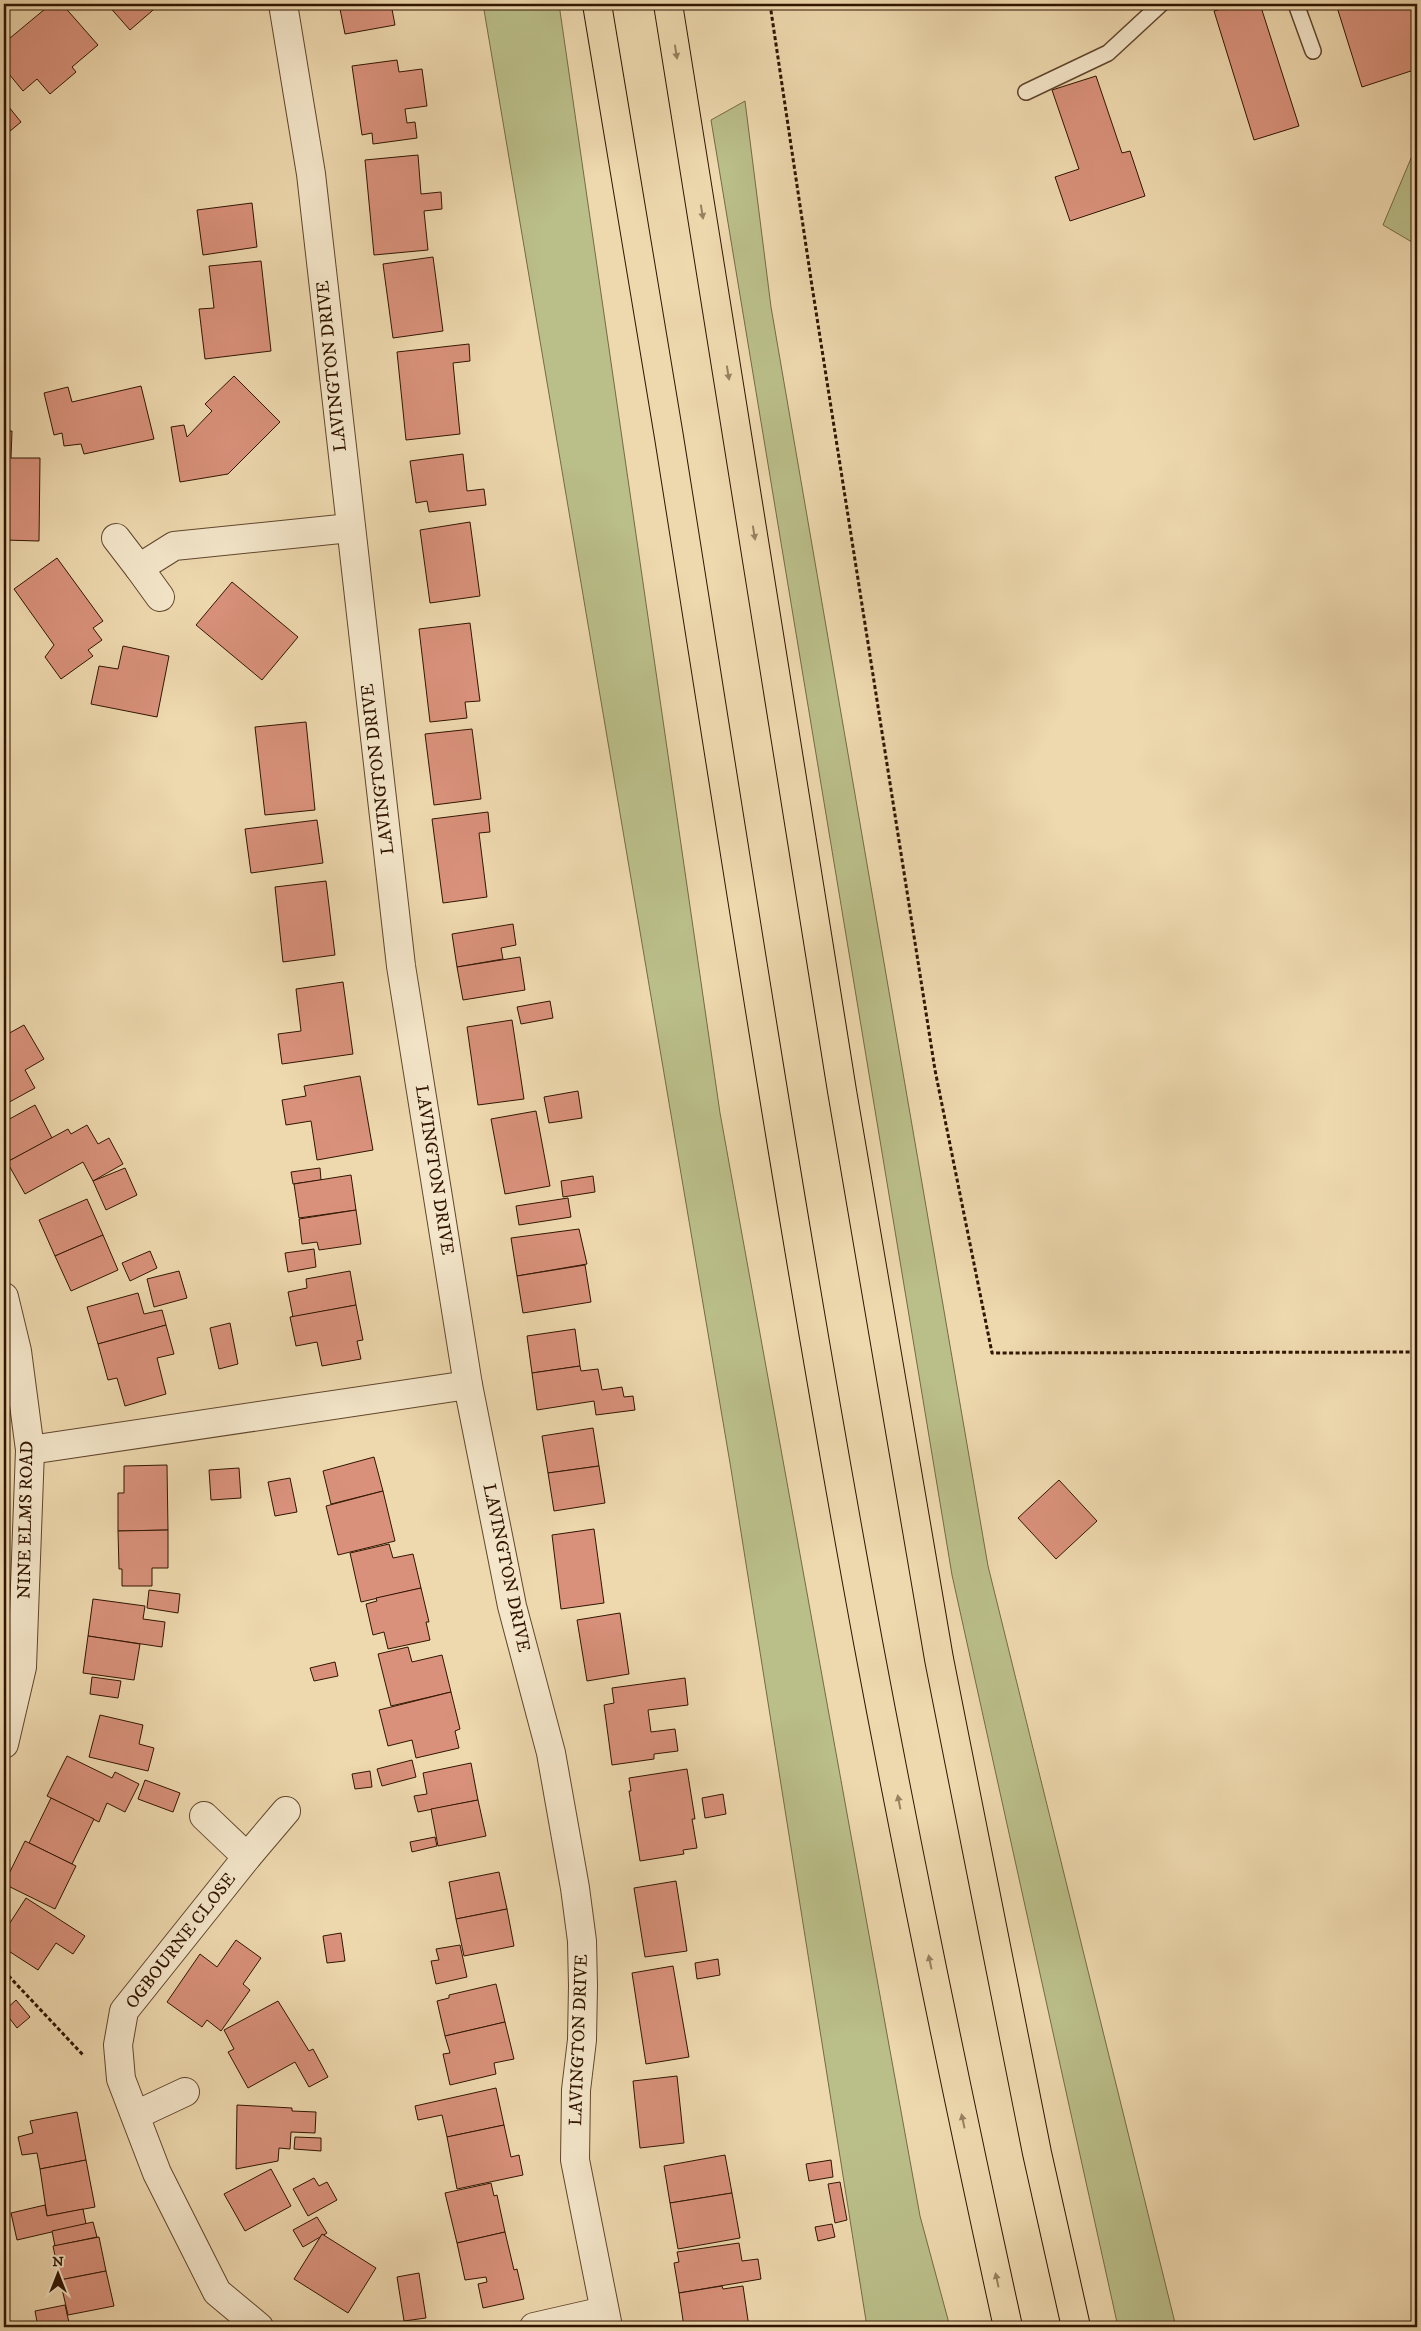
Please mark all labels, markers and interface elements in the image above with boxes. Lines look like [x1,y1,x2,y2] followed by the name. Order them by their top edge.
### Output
[672,44,680,60] one-way arrow
[699,205,707,221] one-way arrow
[312,279,352,453] street label: LAVINGTON DRIVE
[724,365,732,381] one-way arrow
[750,526,758,542] one-way arrow
[357,682,399,856] street label: LAVINGTON DRIVE
[410,1083,458,1257] street label: LAVINGTON DRIVE
[14,1441,38,1599] street label: NINE ELMS ROAD
[477,1482,535,1655] street label: LAVINGTON DRIVE
[894,1794,902,1810] one-way arrow
[121,1868,241,2013] street label: OGBOURNE CLOSE
[565,1954,593,2126] street label: LAVINGTON DRIVE
[926,1954,934,1969] one-way arrow
[959,2113,967,2128] one-way arrow
[32,2248,82,2298] north arrow
[52,2253,64,2271] text: N
[993,2271,1001,2287] one-way arrow

